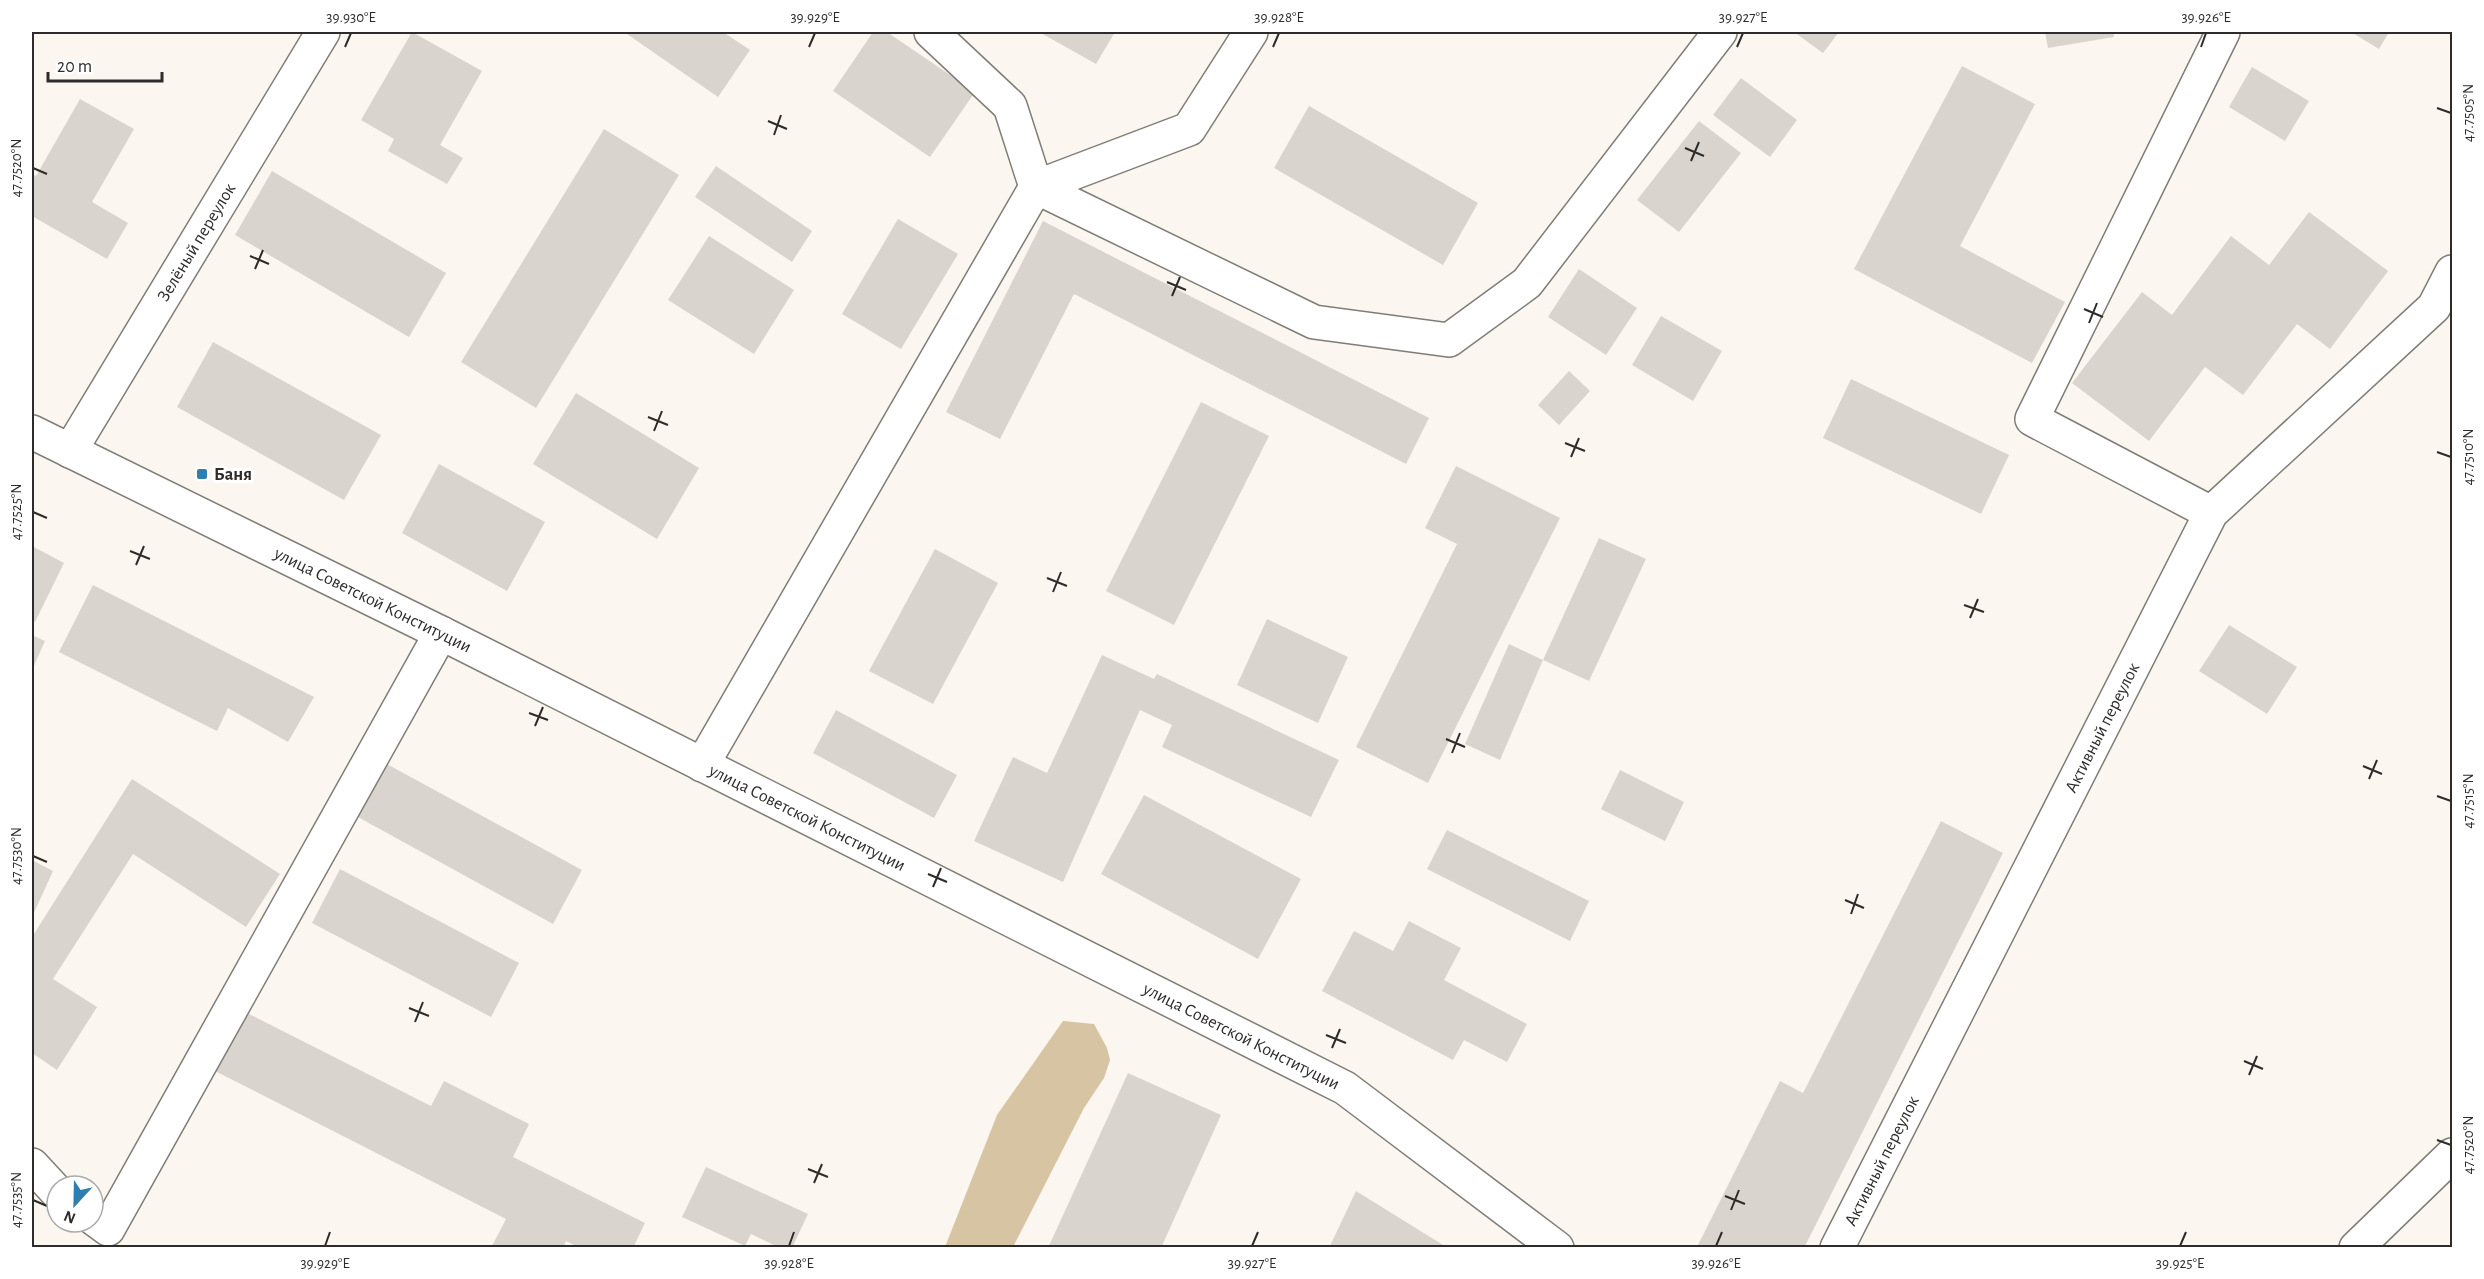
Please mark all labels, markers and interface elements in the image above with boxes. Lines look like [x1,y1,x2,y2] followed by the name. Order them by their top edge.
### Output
[326,10,376,25] text: 39.930°E
[790,10,840,25] text: 39.929°E
[1254,10,1304,25] text: 39.928°E
[1719,10,1767,25] text: 39.927°E
[2181,10,2231,25] text: 39.926°E
[48,45,162,83] scale bar
[57,58,92,76] text: 20 m
[2461,84,2476,142] text: 47.7505°N
[9,139,24,197] text: 47.7520°N
[154,180,240,305] street label: Зелёный переулок
[2461,428,2476,486] text: 47.7510°N
[214,466,252,484] place label: Баня
[195,467,209,481] marker: Баня
[9,483,24,541] text: 47.7525°N
[270,544,474,657] street label: улица Советской Конституции
[2062,659,2144,796] street label: Активный переулок
[705,761,908,875] street label: улица Советской Конституции
[2461,773,2476,829] text: 47.7515°N
[9,827,24,885] text: 47.7530°N
[1139,980,1342,1094] street label: улица Советской Конституции
[1842,1093,1923,1229] street label: Активный переулок
[2461,1116,2476,1174] text: 47.7520°N
[9,1172,24,1228] text: 47.7535°N
[45,1174,105,1234] north arrow
[62,1207,78,1226] text: N
[300,1256,350,1271] text: 39.929°E
[764,1256,814,1271] text: 39.928°E
[1228,1256,1276,1271] text: 39.927°E
[1691,1256,1741,1271] text: 39.926°E
[2156,1256,2204,1271] text: 39.925°E

